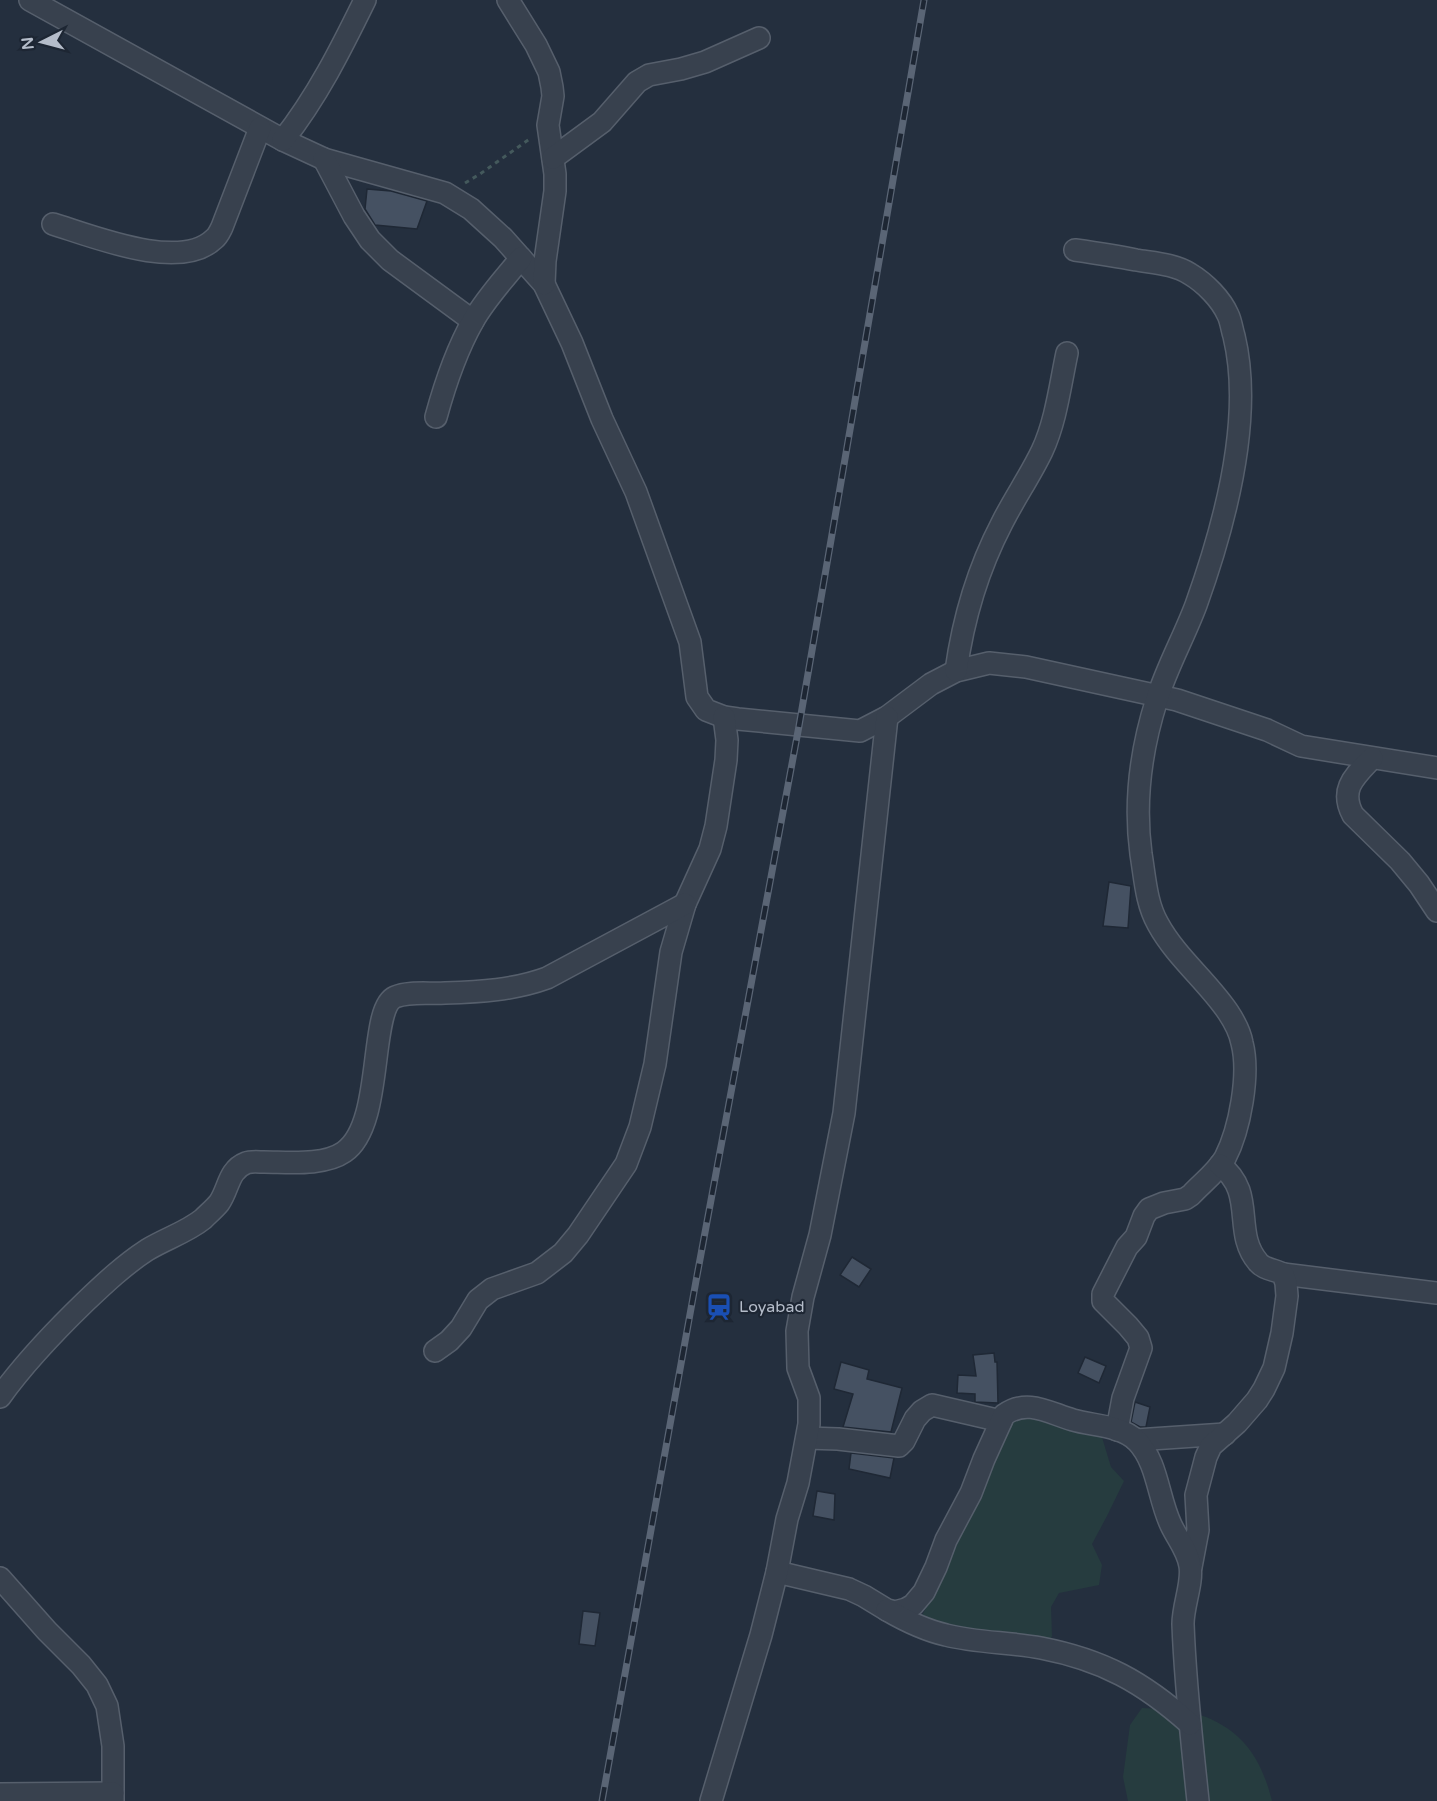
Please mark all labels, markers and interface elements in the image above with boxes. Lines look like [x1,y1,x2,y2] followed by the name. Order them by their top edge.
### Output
[12,12,72,72] north arrow
[17,36,39,51] text: N
[704,1292,734,1322] station icon: Loyabad
[739,1297,805,1317] place label: Loyabad

